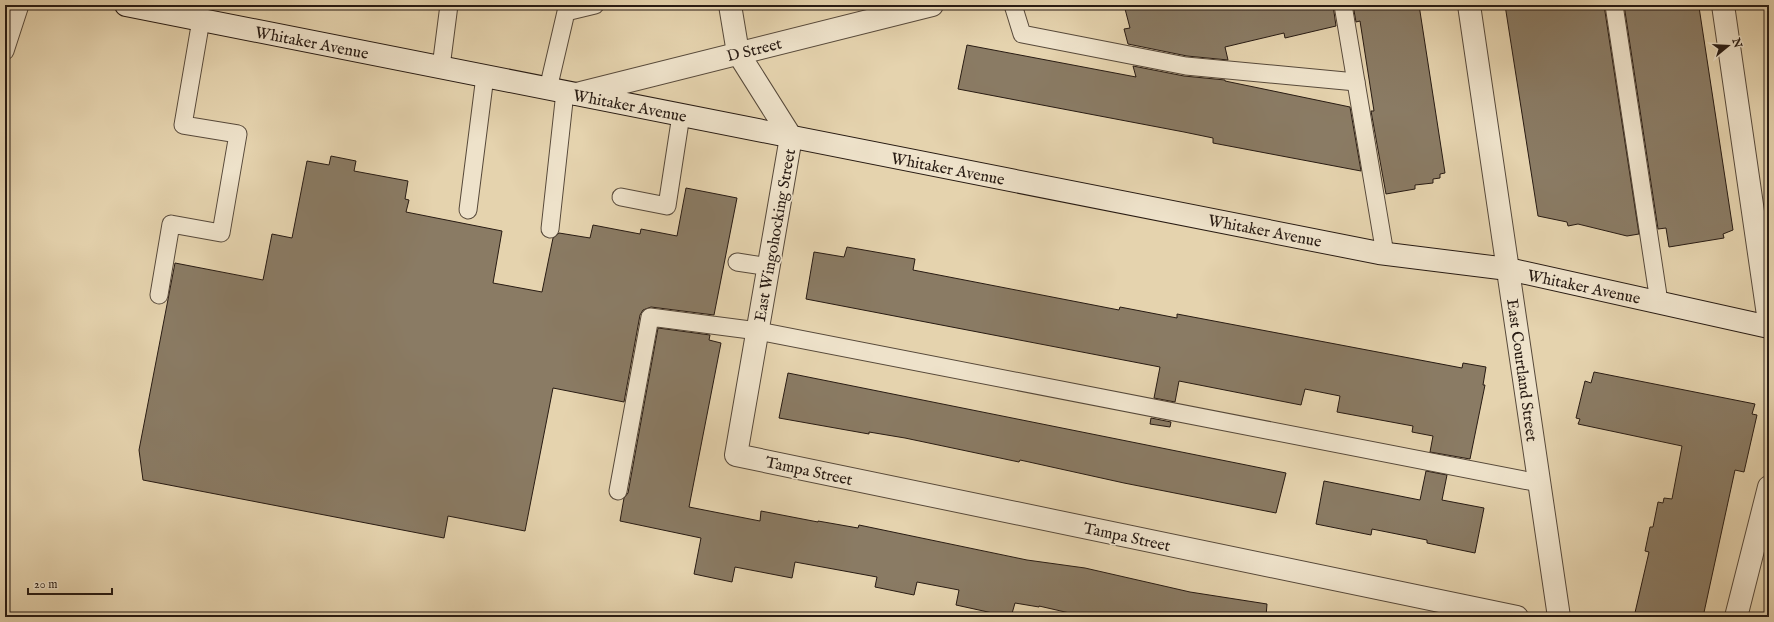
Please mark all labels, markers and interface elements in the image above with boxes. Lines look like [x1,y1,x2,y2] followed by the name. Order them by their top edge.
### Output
[253,23,370,65] street label: Whitaker Avenue
[1708,26,1748,66] north arrow
[725,34,785,67] street label: D Street
[1728,36,1745,50] text: N
[571,86,688,128] street label: Whitaker Avenue
[751,147,801,323] street label: East Wingohocking Street
[889,149,1006,191] street label: Whitaker Avenue
[1206,211,1323,253] street label: Whitaker Avenue
[1525,266,1642,310] street label: Whitaker Avenue
[1501,298,1541,443] street label: East Courtland Street
[763,453,854,491] street label: Tampa Street
[1081,519,1172,557] street label: Tampa Street
[28,570,112,596] scale bar
[34,577,57,592] text: 20 m

